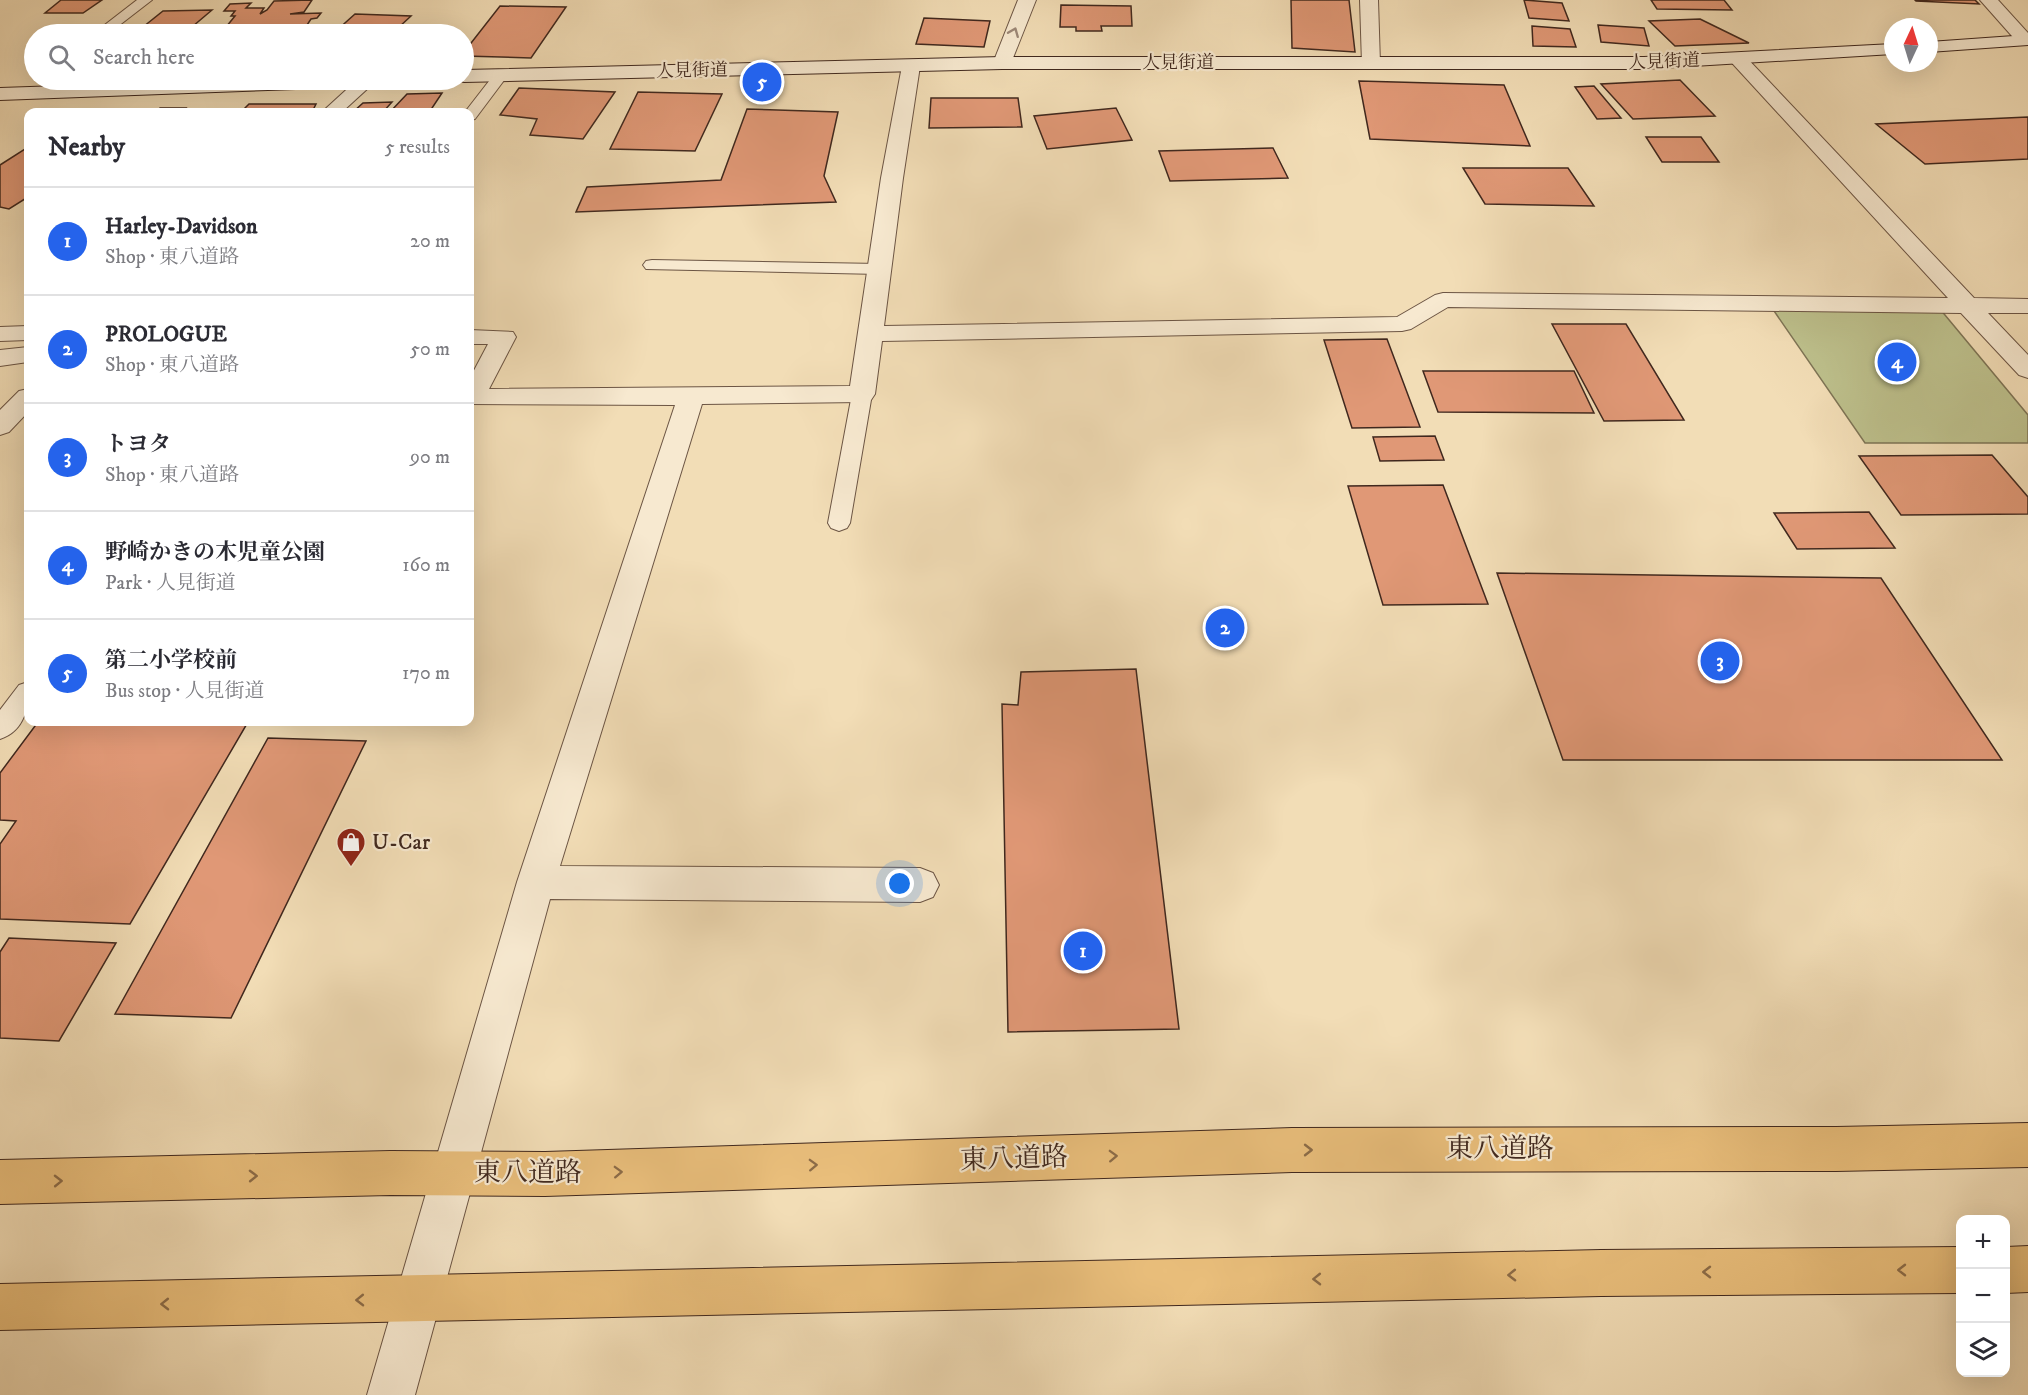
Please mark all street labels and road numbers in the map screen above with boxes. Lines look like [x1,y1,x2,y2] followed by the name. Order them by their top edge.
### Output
[1628,50,1700,74] street label: 人見街道
[1142,52,1214,74] street label: 人見街道
[656,59,728,83] street label: 人見街道
[1446,1132,1554,1166] street label: 東八道路
[959,1140,1069,1178] street label: 東八道路
[474,1156,582,1190] street label: 東八道路

